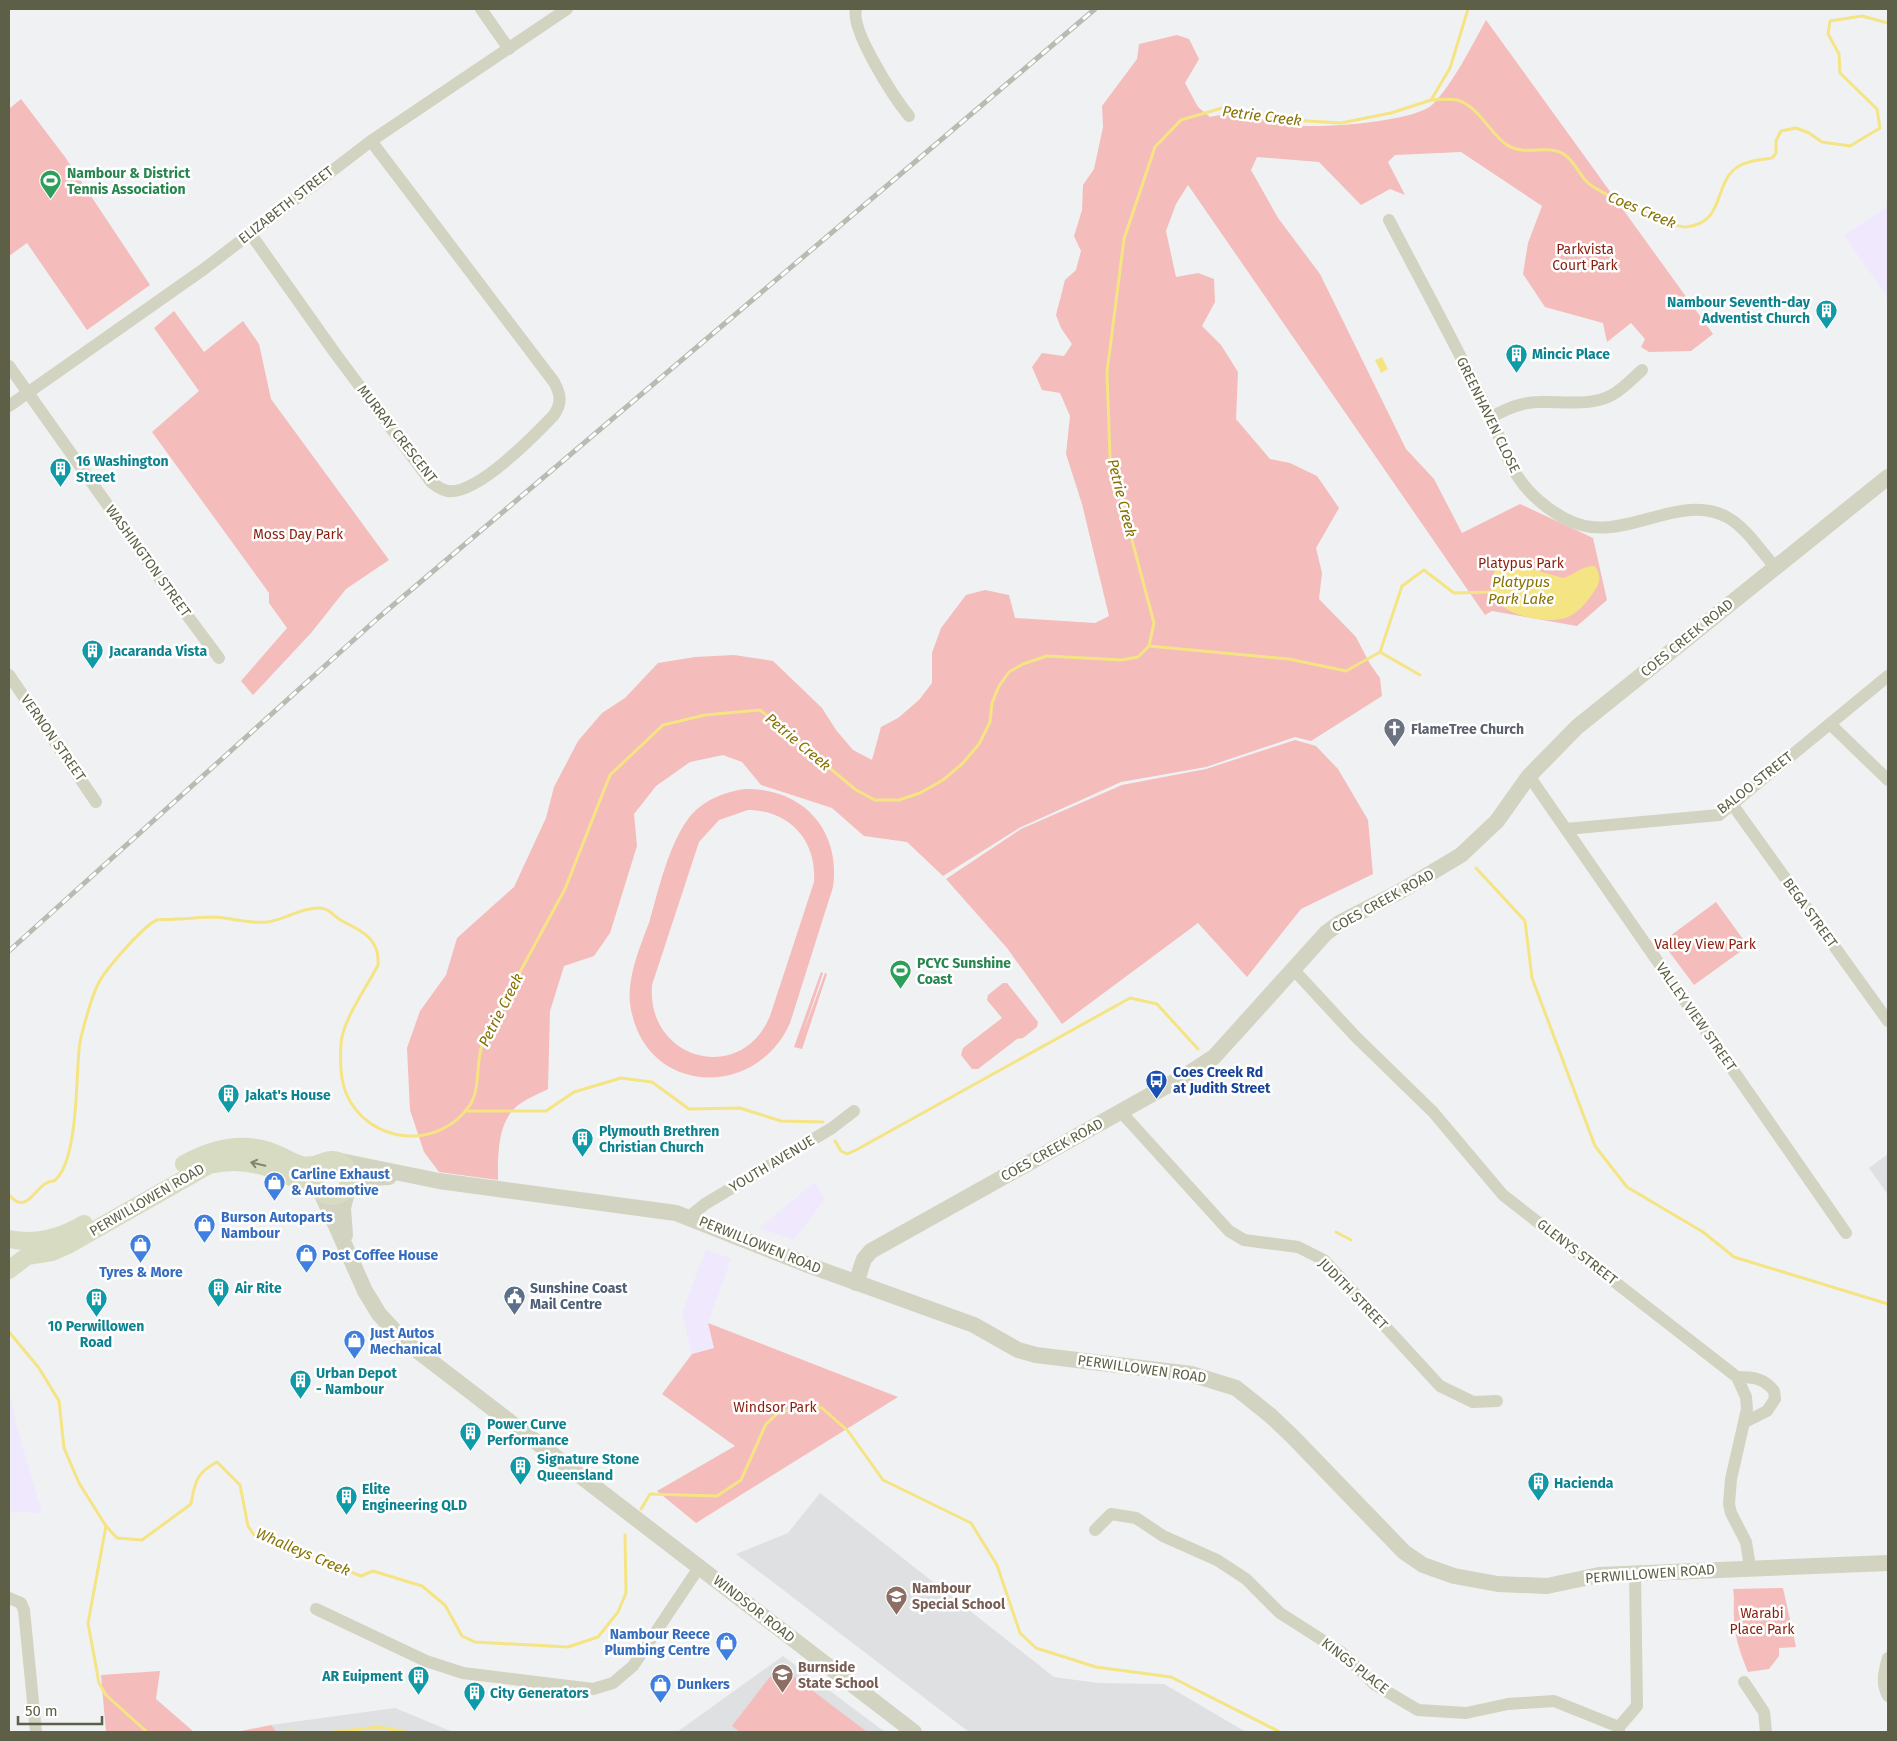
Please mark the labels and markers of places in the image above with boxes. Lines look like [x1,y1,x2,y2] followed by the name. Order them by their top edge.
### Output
[67,165,191,198] place label: Nambour & District Tennis Association
[39,169,63,200] sports icon: Nambour & District Tennis Association
[1667,294,1811,327] place label: Nambour Seventh-day Adventist Church
[1814,298,1838,329] building icon: Nambour Seventh-day Adventist Church
[1504,342,1528,373] building icon: Mincic Place
[1532,346,1610,363] place label: Mincic Place
[76,453,169,486] place label: 16 Washington Street
[48,457,72,488] building icon: 16 Washington Street
[81,639,105,670] building icon: Jacaranda Vista
[108,643,208,660] place label: Jacaranda Vista
[1383,717,1407,748] church icon: FlameTree Church
[1411,721,1524,738] place label: FlameTree Church
[917,955,1011,988] place label: PCYC Sunshine Coast
[889,959,913,990] sports icon: PCYC Sunshine Coast
[1173,1064,1271,1097] place label: Coes Creek Rd at Judith Street
[1145,1068,1169,1099] bus stop icon: Coes Creek Rd at Judith Street
[217,1083,241,1114] building icon: Jakat's House
[244,1087,331,1104] place label: Jakat's House
[599,1123,719,1156] place label: Plymouth Brethren Christian Church
[571,1127,595,1158] building icon: Plymouth Brethren Christian Church
[291,1166,390,1199] place label: Carline Exhaust & Automotive
[263,1170,287,1201] shop icon: Carline Exhaust & Automotive
[221,1209,333,1242] place label: Burson Autoparts Nambour
[193,1213,217,1244] shop icon: Burson Autoparts Nambour
[129,1232,153,1263] shop icon: Tyres & More
[294,1243,318,1274] shop icon: Post Coffee House
[322,1247,438,1264] place label: Post Coffee House
[99,1264,183,1281] place label: Tyres & More
[207,1276,231,1307] building icon: Air Rite
[234,1280,282,1297] place label: Air Rite
[530,1280,628,1313] place label: Sunshine Coast Mail Centre
[502,1284,526,1315] public building icon: Sunshine Coast Mail Centre
[84,1286,108,1317] building icon: 10 Perwillowen Road
[48,1318,144,1351] place label: 10 Perwillowen Road
[369,1325,442,1358] place label: Just Autos Mechanical
[342,1329,366,1360] shop icon: Just Autos Mechanical
[316,1365,397,1398] place label: Urban Depot - Nambour
[288,1369,312,1400] building icon: Urban Depot - Nambour
[487,1416,569,1449] place label: Power Curve Performance
[459,1420,483,1451] building icon: Power Curve Performance
[537,1451,639,1484] place label: Signature Stone Queensland
[509,1455,533,1486] building icon: Signature Stone Queensland
[1526,1471,1550,1502] building icon: Hacienda
[1554,1475,1614,1492] place label: Hacienda
[362,1481,467,1514] place label: Elite Engineering QLD
[334,1485,358,1516] building icon: Elite Engineering QLD
[912,1580,1006,1613] place label: Nambour Special School
[884,1584,908,1615] school or university icon: Nambour Special School
[604,1626,710,1659] place label: Nambour Reece Plumbing Centre
[714,1630,738,1661] shop icon: Nambour Reece Plumbing Centre
[798,1659,879,1692] place label: Burnside State School
[770,1663,794,1694] school or university icon: Burnside State School
[407,1664,431,1695] building icon: AR Euipment
[321,1668,404,1685] place label: AR Euipment
[649,1672,673,1703] shop icon: Dunkers
[677,1676,730,1693] place label: Dunkers
[462,1681,486,1712] building icon: City Generators
[490,1685,589,1702] place label: City Generators

